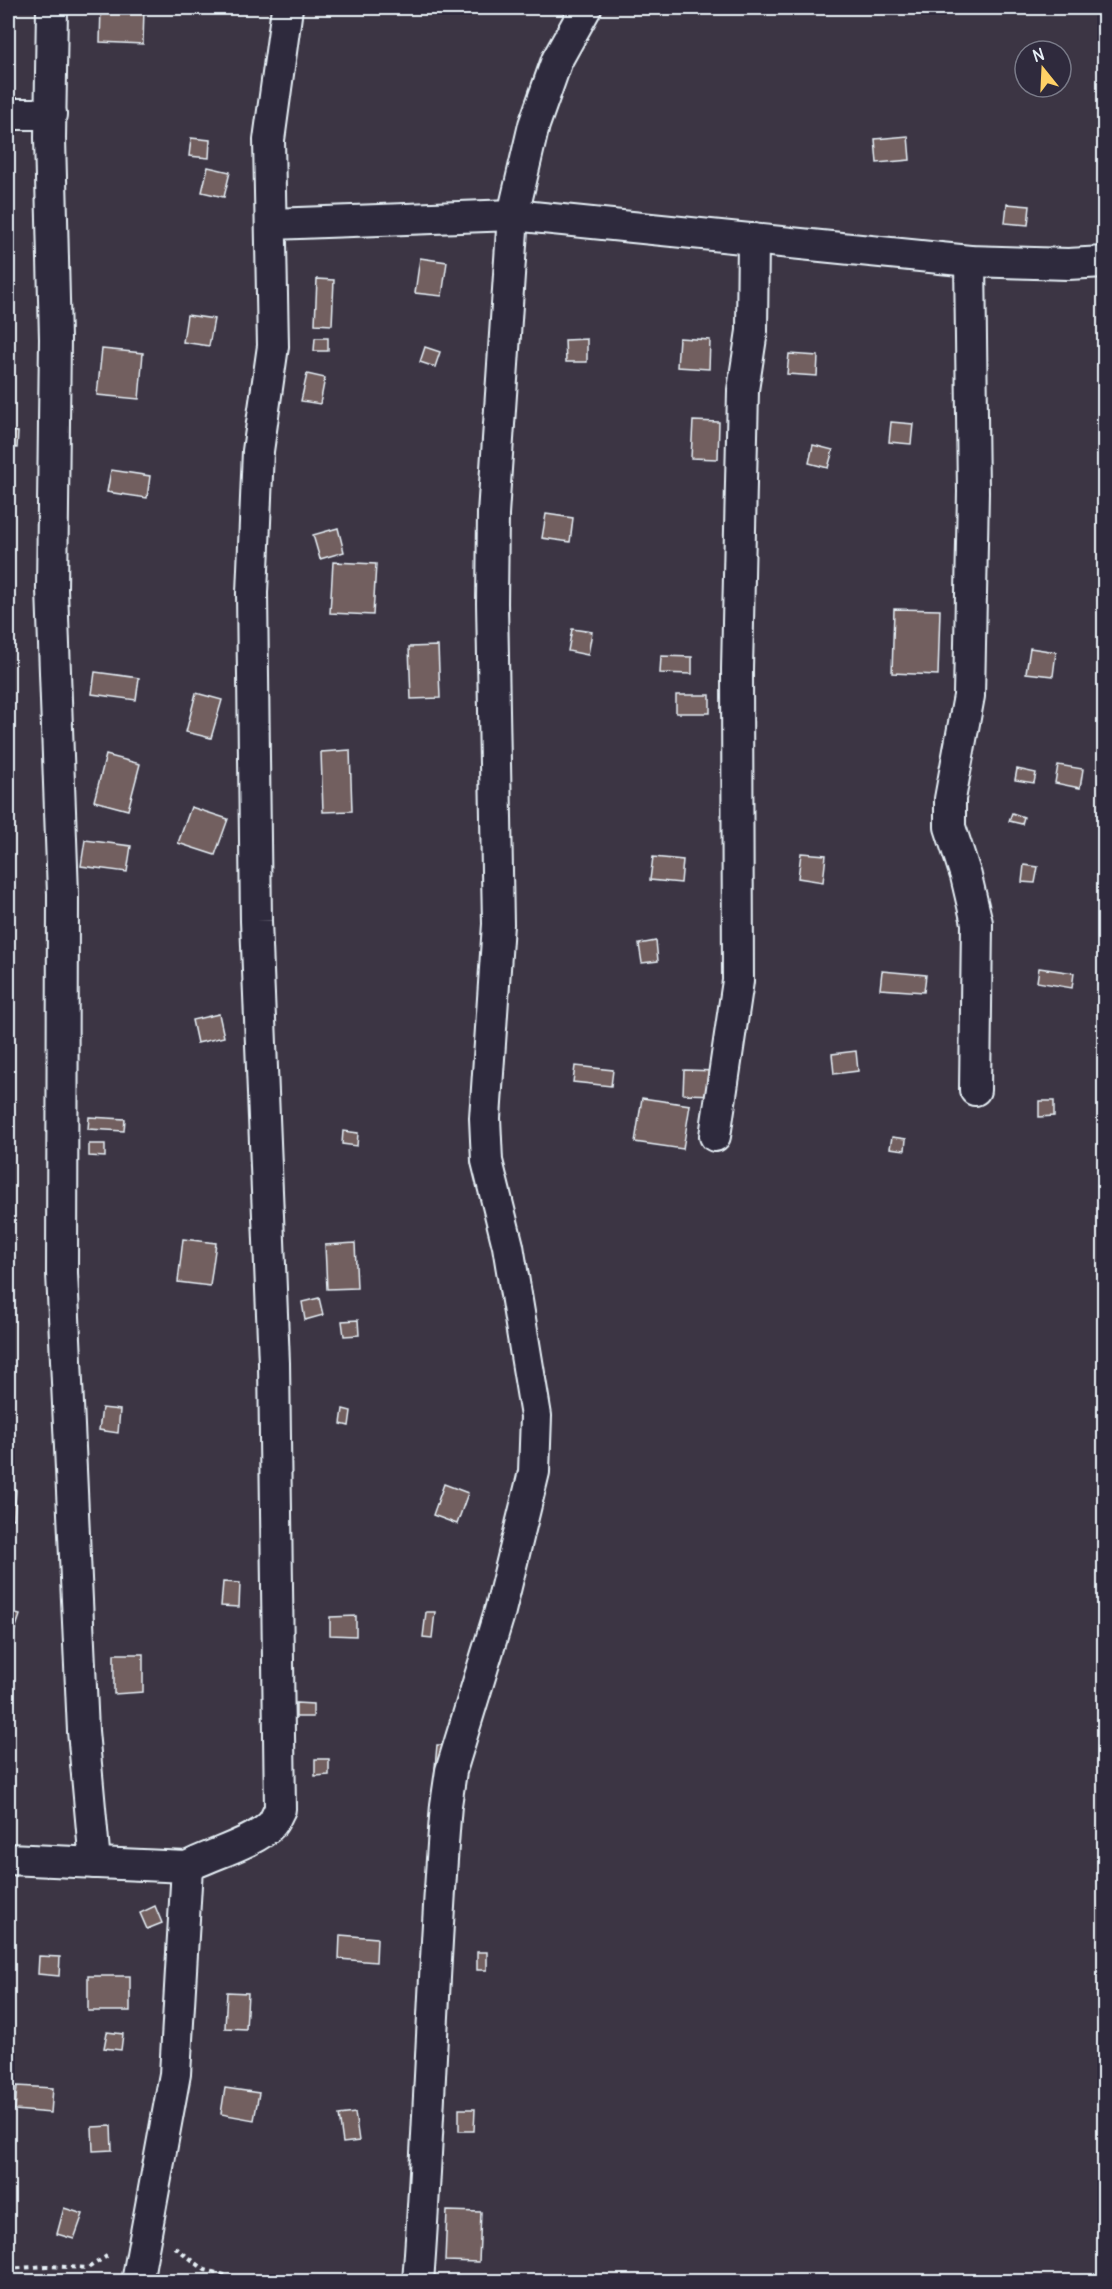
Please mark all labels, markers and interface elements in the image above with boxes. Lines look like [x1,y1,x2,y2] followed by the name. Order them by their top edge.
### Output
[1013,39,1073,99] north arrow
[1030,44,1047,66] text: N

